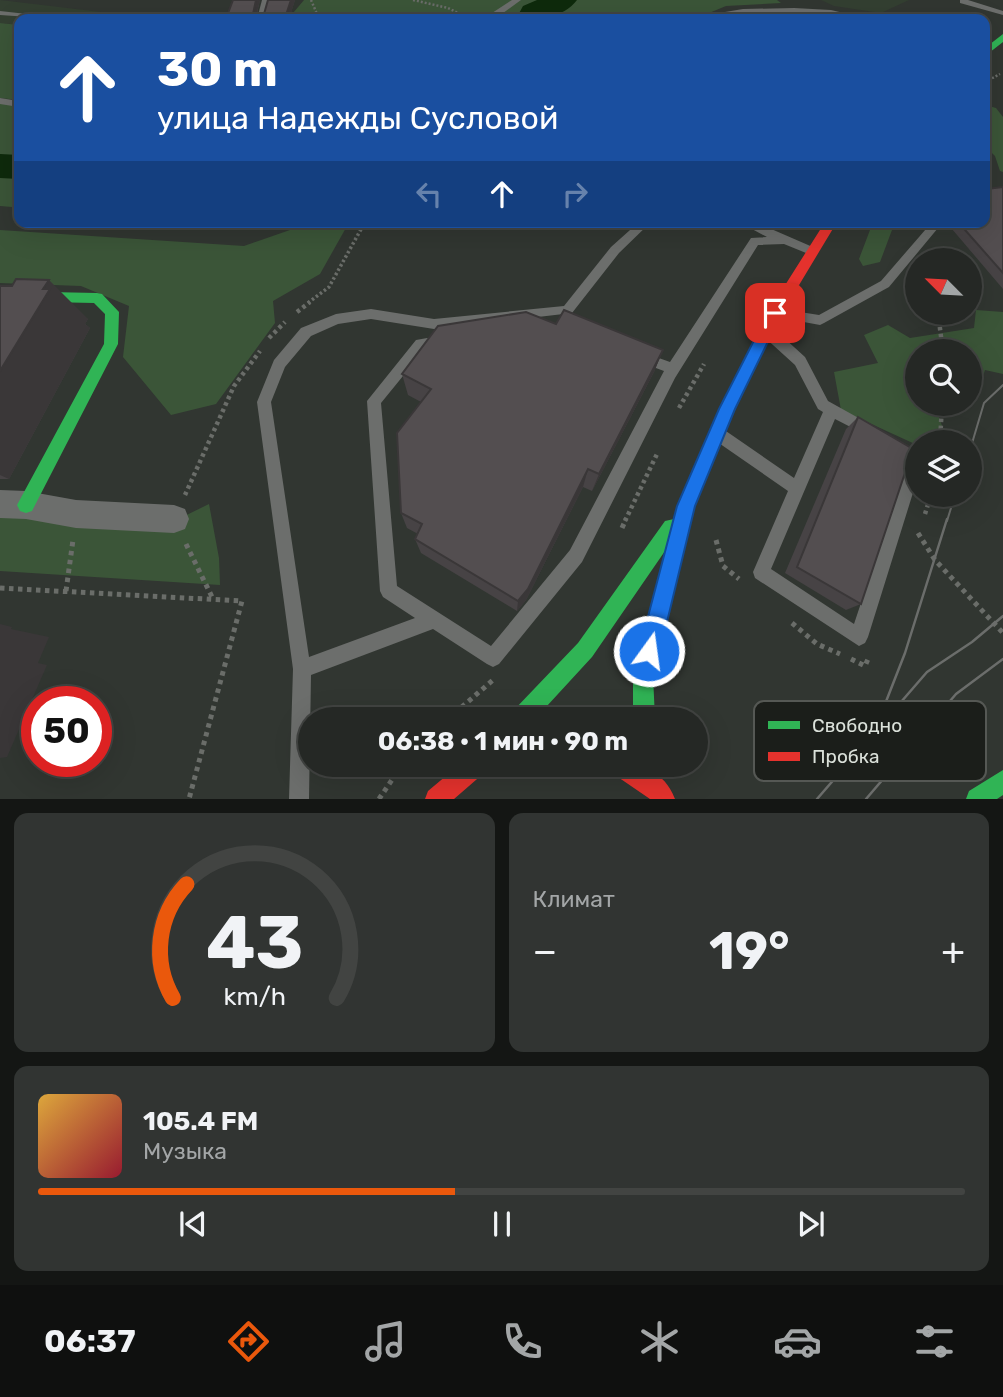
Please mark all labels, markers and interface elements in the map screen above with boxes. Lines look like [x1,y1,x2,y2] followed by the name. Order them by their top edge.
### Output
[157,40,278,98] text: 30 m
[42,42,133,133] icon: ahead
[157,99,558,137] text: улица Надежды Сусловой
[410,175,448,213] icon: left
[483,175,521,213] icon: ahead
[556,175,594,213] icon: right
[905,248,982,326] north arrow
[905,248,982,507] map controls
[745,283,805,343] pin
[756,294,794,332] icon: arrive
[905,339,982,416] button: search
[905,430,982,507] button: layers
[612,614,686,688] position arrow
[21,686,112,777] speed limit sign: 50
[754,701,986,781] legend
[812,714,902,737] text: Свободно
[378,726,628,757] text: 06:38 · 1 мин · 90 m
[812,745,880,768] text: Пробка
[533,885,615,913] text: Климат
[205,901,303,987] text: 43
[709,920,790,982] text: 19°
[533,928,557,974] text: −
[941,928,965,974] text: +
[223,982,285,1011] text: km/h
[143,1106,258,1137] text: 105.4 FM
[143,1137,227,1165] text: Музыка
[174,1205,212,1243] icon: previous
[483,1205,521,1243] icon: pause
[792,1205,830,1243] icon: next
[224,1317,273,1366] icon: directions
[361,1317,410,1366] icon: music
[498,1317,547,1366] icon: phone
[635,1317,684,1366] icon: climate
[773,1317,822,1366] icon: car
[910,1317,959,1366] icon: filters
[44,1322,135,1360] text: 06:37

